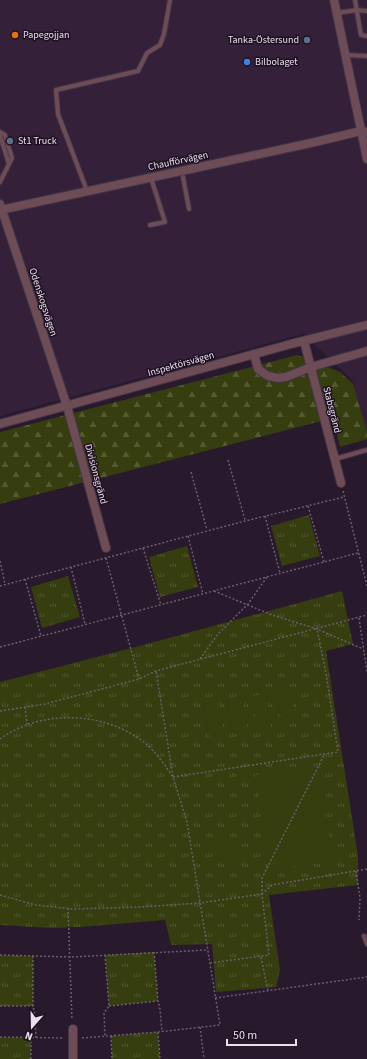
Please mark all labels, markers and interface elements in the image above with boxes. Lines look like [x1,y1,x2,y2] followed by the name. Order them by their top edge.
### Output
[23,28,69,42] place label: Papegojjan
[10,30,20,40] marker: Papegojjan
[228,33,299,47] place label: Tanka-Östersund
[302,35,312,45] marker: Tanka-Östersund
[255,55,298,69] place label: Bilbolaget
[242,57,252,67] marker: Bilbolaget
[18,134,57,148] place label: St1 Truck
[5,136,15,146] marker: St1 Truck
[147,148,209,174] street label: Chaufförvägen
[25,266,61,338] street label: Odenskogsvägen
[146,348,216,380] street label: Inspektörsvägen
[319,385,345,435] street label: Stabsgränd
[81,442,111,506] street label: Divisionsgränd
[12,1007,52,1047] north arrow
[227,1021,296,1047] scale bar
[233,1027,257,1044] text: 50 m
[23,1028,35,1044] text: N

